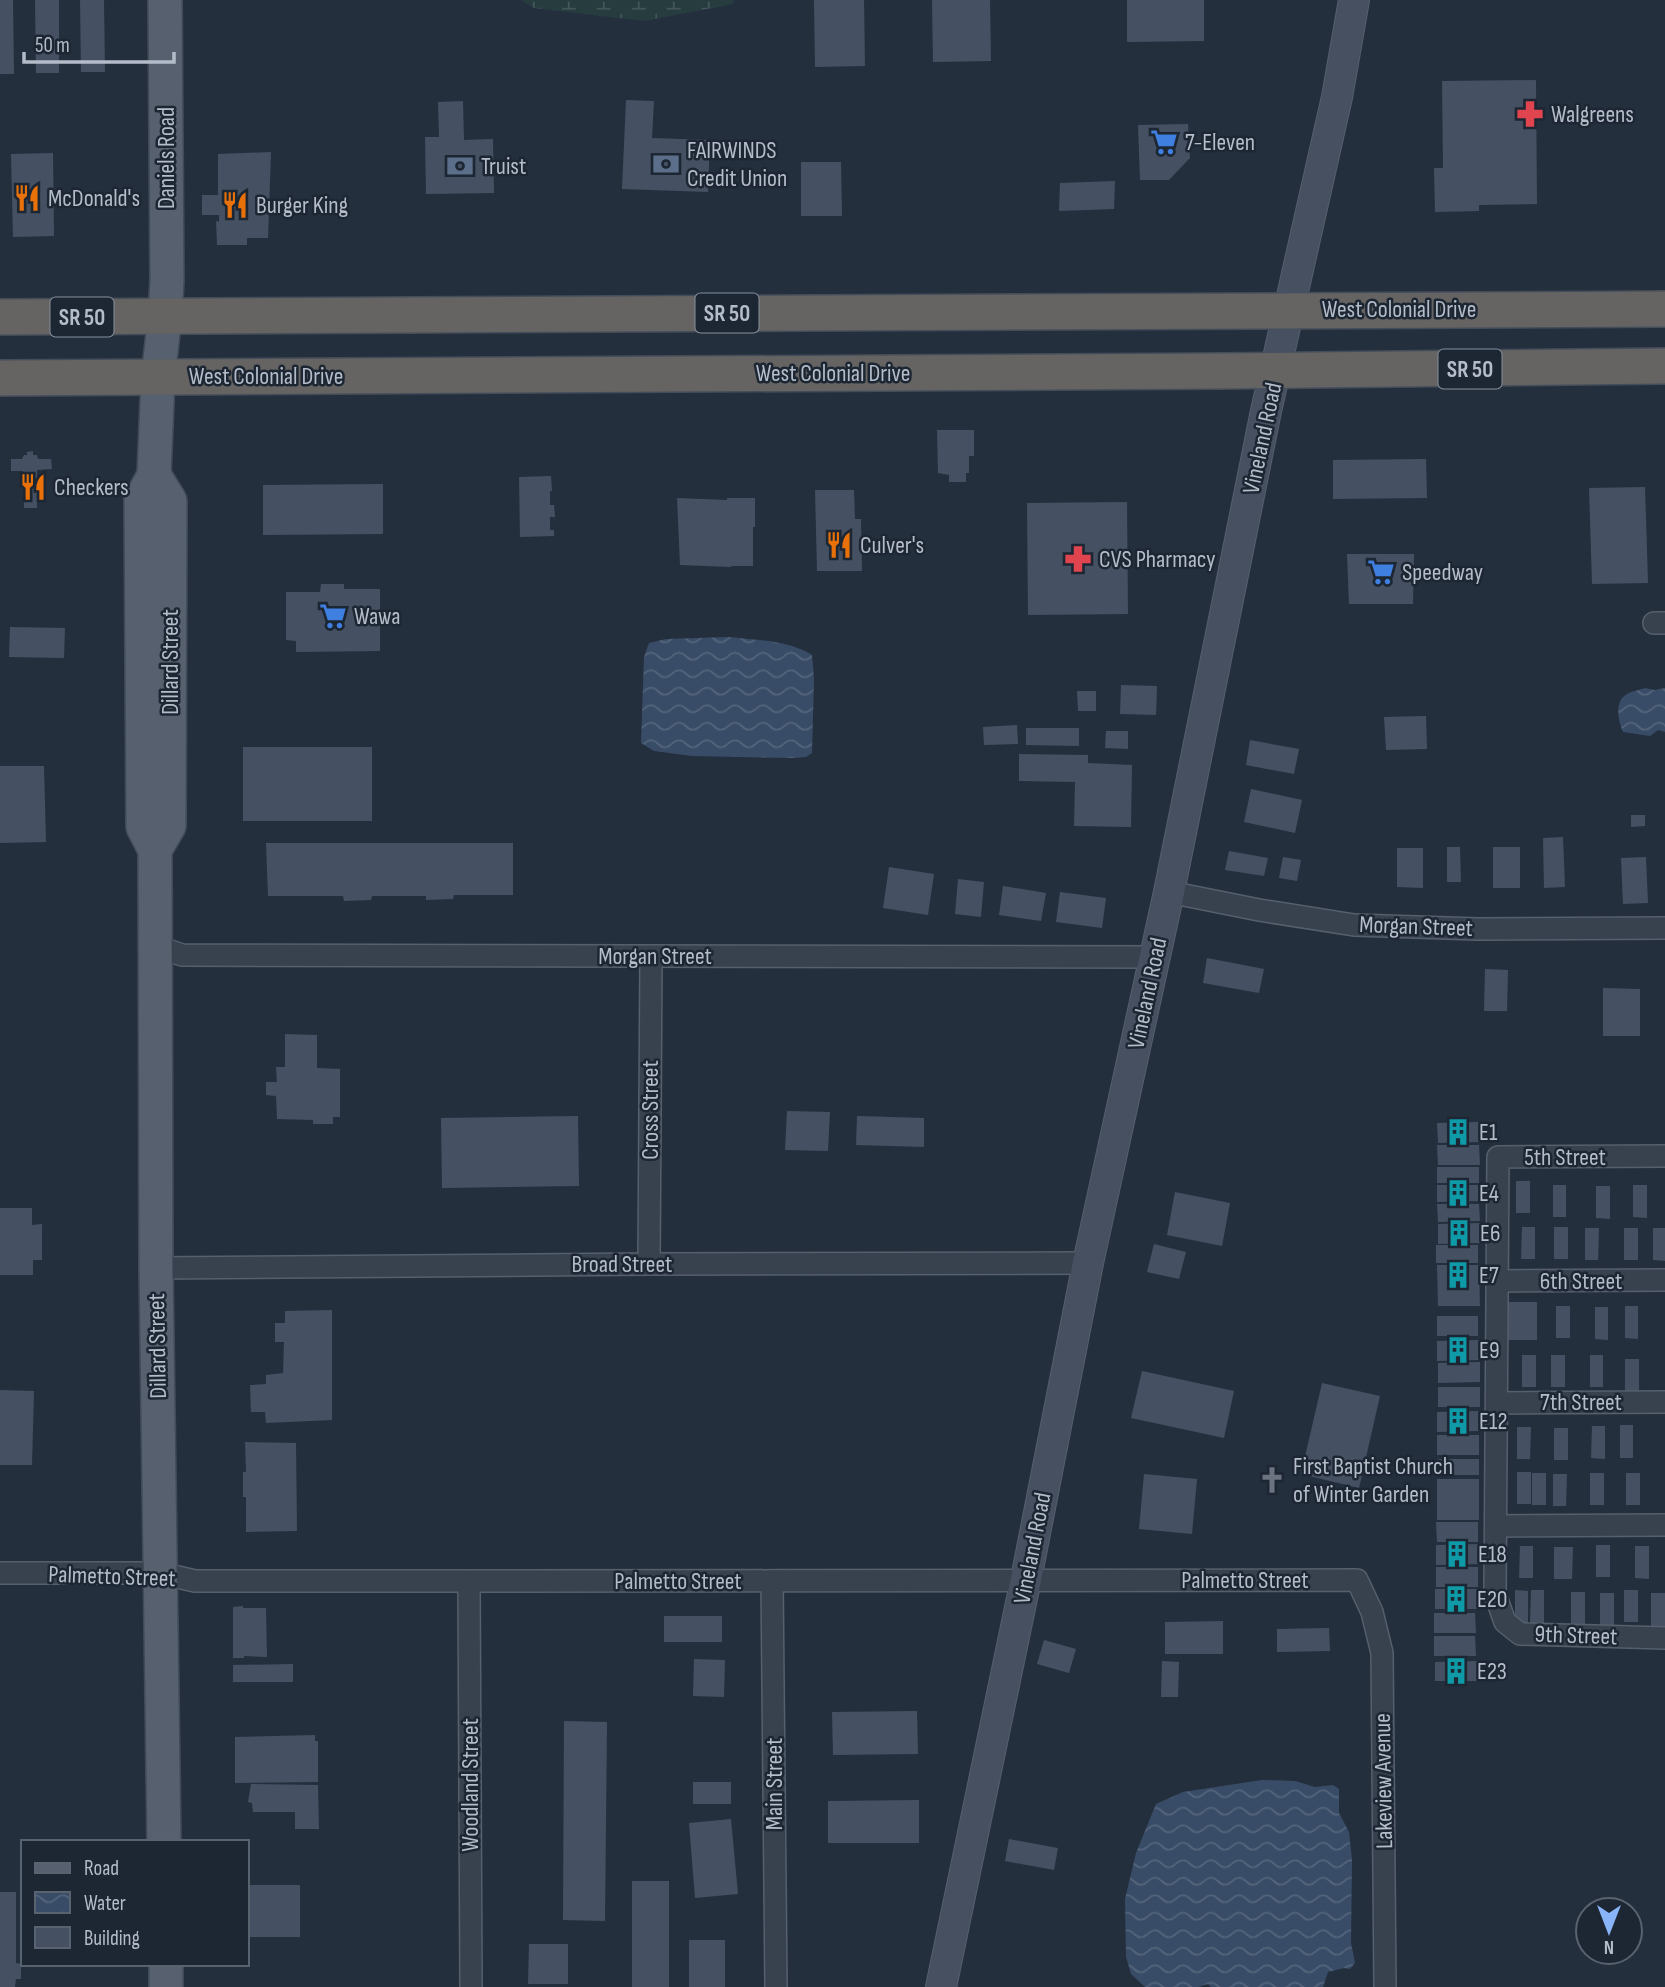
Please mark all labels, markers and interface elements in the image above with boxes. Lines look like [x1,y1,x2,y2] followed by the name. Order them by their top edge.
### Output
[24,21,175,65] scale bar
[35,33,70,58] text: 50 m
[1515,99,1545,129] pharmacy icon: Walgreens
[1551,100,1634,129] place label: Walgreens
[152,107,181,209] street label: Daniels Road
[1149,127,1179,157] supermarket icon: 7-Eleven
[1185,128,1255,157] place label: 7-Eleven
[687,136,787,193] place label: FAIRWINDS Credit Union
[651,149,681,179] bank icon: FAIRWINDS Credit Union
[445,151,475,181] bank icon: Truist
[481,152,526,181] place label: Truist
[12,183,42,213] restaurant icon: McDonald's
[48,184,140,213] place label: McDonald's
[220,190,250,220] restaurant icon: Burger King
[256,191,348,220] place label: Burger King
[696,294,758,332] road number: SR 50
[1322,295,1476,324] street label: West Colonial Drive
[50,298,114,336] road number: SR 50
[1438,350,1502,388] road number: SR 50
[756,359,910,388] street label: West Colonial Drive
[189,362,343,391] street label: West Colonial Drive
[1237,380,1288,496] street label: Vineland Road
[18,472,48,502] restaurant icon: Checkers
[54,473,129,502] place label: Checkers
[824,530,854,560] restaurant icon: Culver's
[860,531,924,560] place label: Culver's
[1063,544,1093,574] pharmacy icon: CVS Pharmacy
[1099,545,1216,574] place label: CVS Pharmacy
[1366,557,1396,587] supermarket icon: Speedway
[1402,558,1483,587] place label: Speedway
[318,601,348,631] supermarket icon: Wawa
[354,602,401,631] place label: Wawa
[156,609,185,715] street label: Dillard Street
[1359,910,1473,943] street label: Morgan Street
[1122,935,1173,1051] street label: Vineland Road
[598,942,712,971] street label: Morgan Street
[636,1060,665,1160] street label: Cross Street
[1443,1117,1473,1147] building icon: E1
[1479,1118,1498,1147] place label: E1
[1524,1143,1606,1172] street label: 5th Street
[1443,1178,1473,1208] building icon: E4
[1479,1179,1499,1208] place label: E4
[1444,1218,1474,1248] building icon: E6
[1480,1219,1500,1248] place label: E6
[572,1250,672,1279] street label: Broad Street
[1443,1260,1473,1290] building icon: E7
[1479,1261,1499,1290] place label: E7
[1540,1267,1622,1296] street label: 6th Street
[142,1293,173,1399] street label: Dillard Street
[1443,1335,1473,1365] building icon: E9
[1479,1336,1500,1365] place label: E9
[1540,1388,1622,1417] street label: 7th Street
[1443,1406,1473,1436] building icon: E12
[1479,1407,1507,1436] place label: E12
[1293,1452,1453,1509] place label: First Baptist Church of Winter Garden
[1257,1465,1287,1495] church icon: First Baptist Church of Winter Garden
[1007,1490,1058,1606] street label: Vineland Road
[1442,1539,1472,1569] building icon: E18
[1478,1540,1507,1569] place label: E18
[48,1560,176,1593] street label: Palmetto Street
[1181,1566,1309,1595] street label: Palmetto Street
[614,1567,742,1596] street label: Palmetto Street
[1441,1584,1471,1614] building icon: E20
[1477,1585,1507,1614] place label: E20
[1534,1620,1618,1651] street label: 9th Street
[1441,1656,1471,1686] building icon: E23
[1477,1657,1507,1686] place label: E23
[1368,1713,1399,1849] street label: Lakeview Avenue
[456,1718,485,1852] street label: Woodland Street
[760,1738,789,1830] street label: Main Street
[21,1840,248,1966] legend
[84,1856,119,1881] text: Road
[84,1891,126,1916] text: Water
[1574,1896,1644,1966] north arrow
[84,1926,140,1951] text: Building
[1604,1935,1614,1958] text: N

